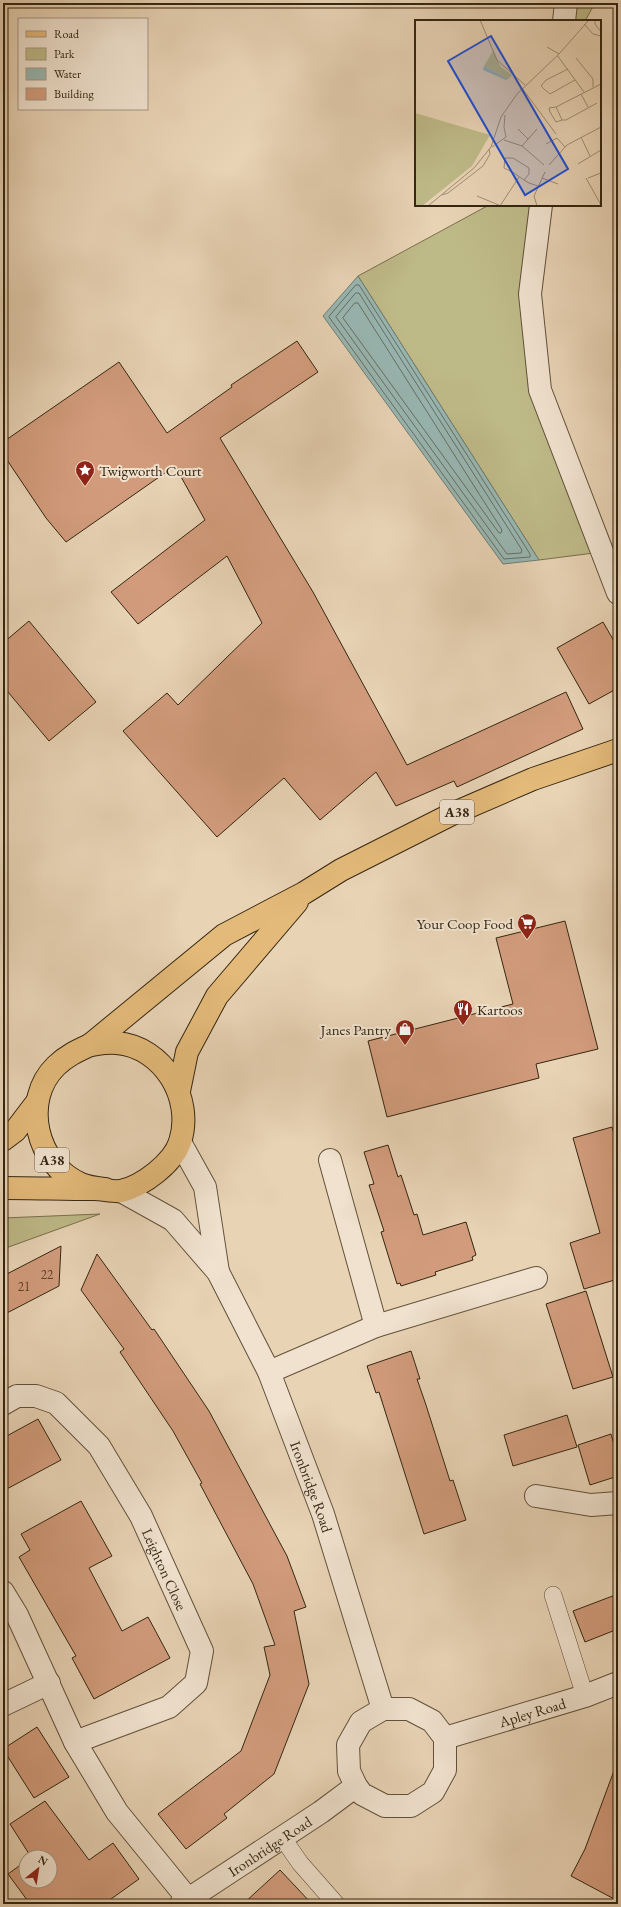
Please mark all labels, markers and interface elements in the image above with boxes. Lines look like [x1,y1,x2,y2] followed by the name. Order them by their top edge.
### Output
[18,18,148,110] legend
[415,20,601,206] inset map
[54,26,80,42] text: Road
[54,46,75,62] text: Park
[54,66,81,82] text: Water
[54,86,95,102] text: Building
[74,459,96,487] place icon: Twigworth Court
[99,461,202,480] place label: Twigworth Court
[440,800,474,824] road number: A38
[516,912,538,940] supermarket icon: Your Coop Food
[417,914,513,933] place label: Your Coop Food
[452,998,474,1026] restaurant icon: Kartoos
[477,1000,523,1019] place label: Kartoos
[394,1018,416,1046] shop icon: Janes Pantry
[319,1020,391,1039] place label: Janes Pantry
[35,1148,69,1172] road number: A38
[41,1266,54,1283] house number: 22
[18,1278,30,1295] house number: 21
[287,1438,338,1535] street label: Ironbridge Road
[138,1525,192,1613] street label: Leighton Close
[496,1693,568,1731] street label: Apley Road
[224,1811,315,1880] street label: Ironbridge Road
[18,1849,58,1889] north arrow
[36,1852,50,1869] text: N

